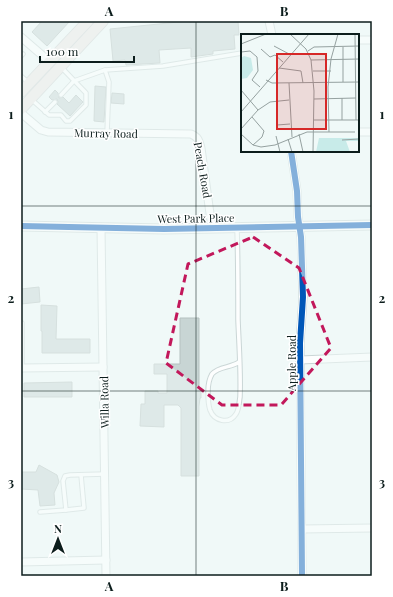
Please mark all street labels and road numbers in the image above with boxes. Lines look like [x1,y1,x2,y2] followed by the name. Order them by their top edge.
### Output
[74,125,139,141] street label: Murray Road
[191,141,215,200] street label: Peach Road
[156,210,235,226] street label: West Park Place
[284,334,299,392] street label: Apple Road
[96,375,112,429] street label: Willa Road

